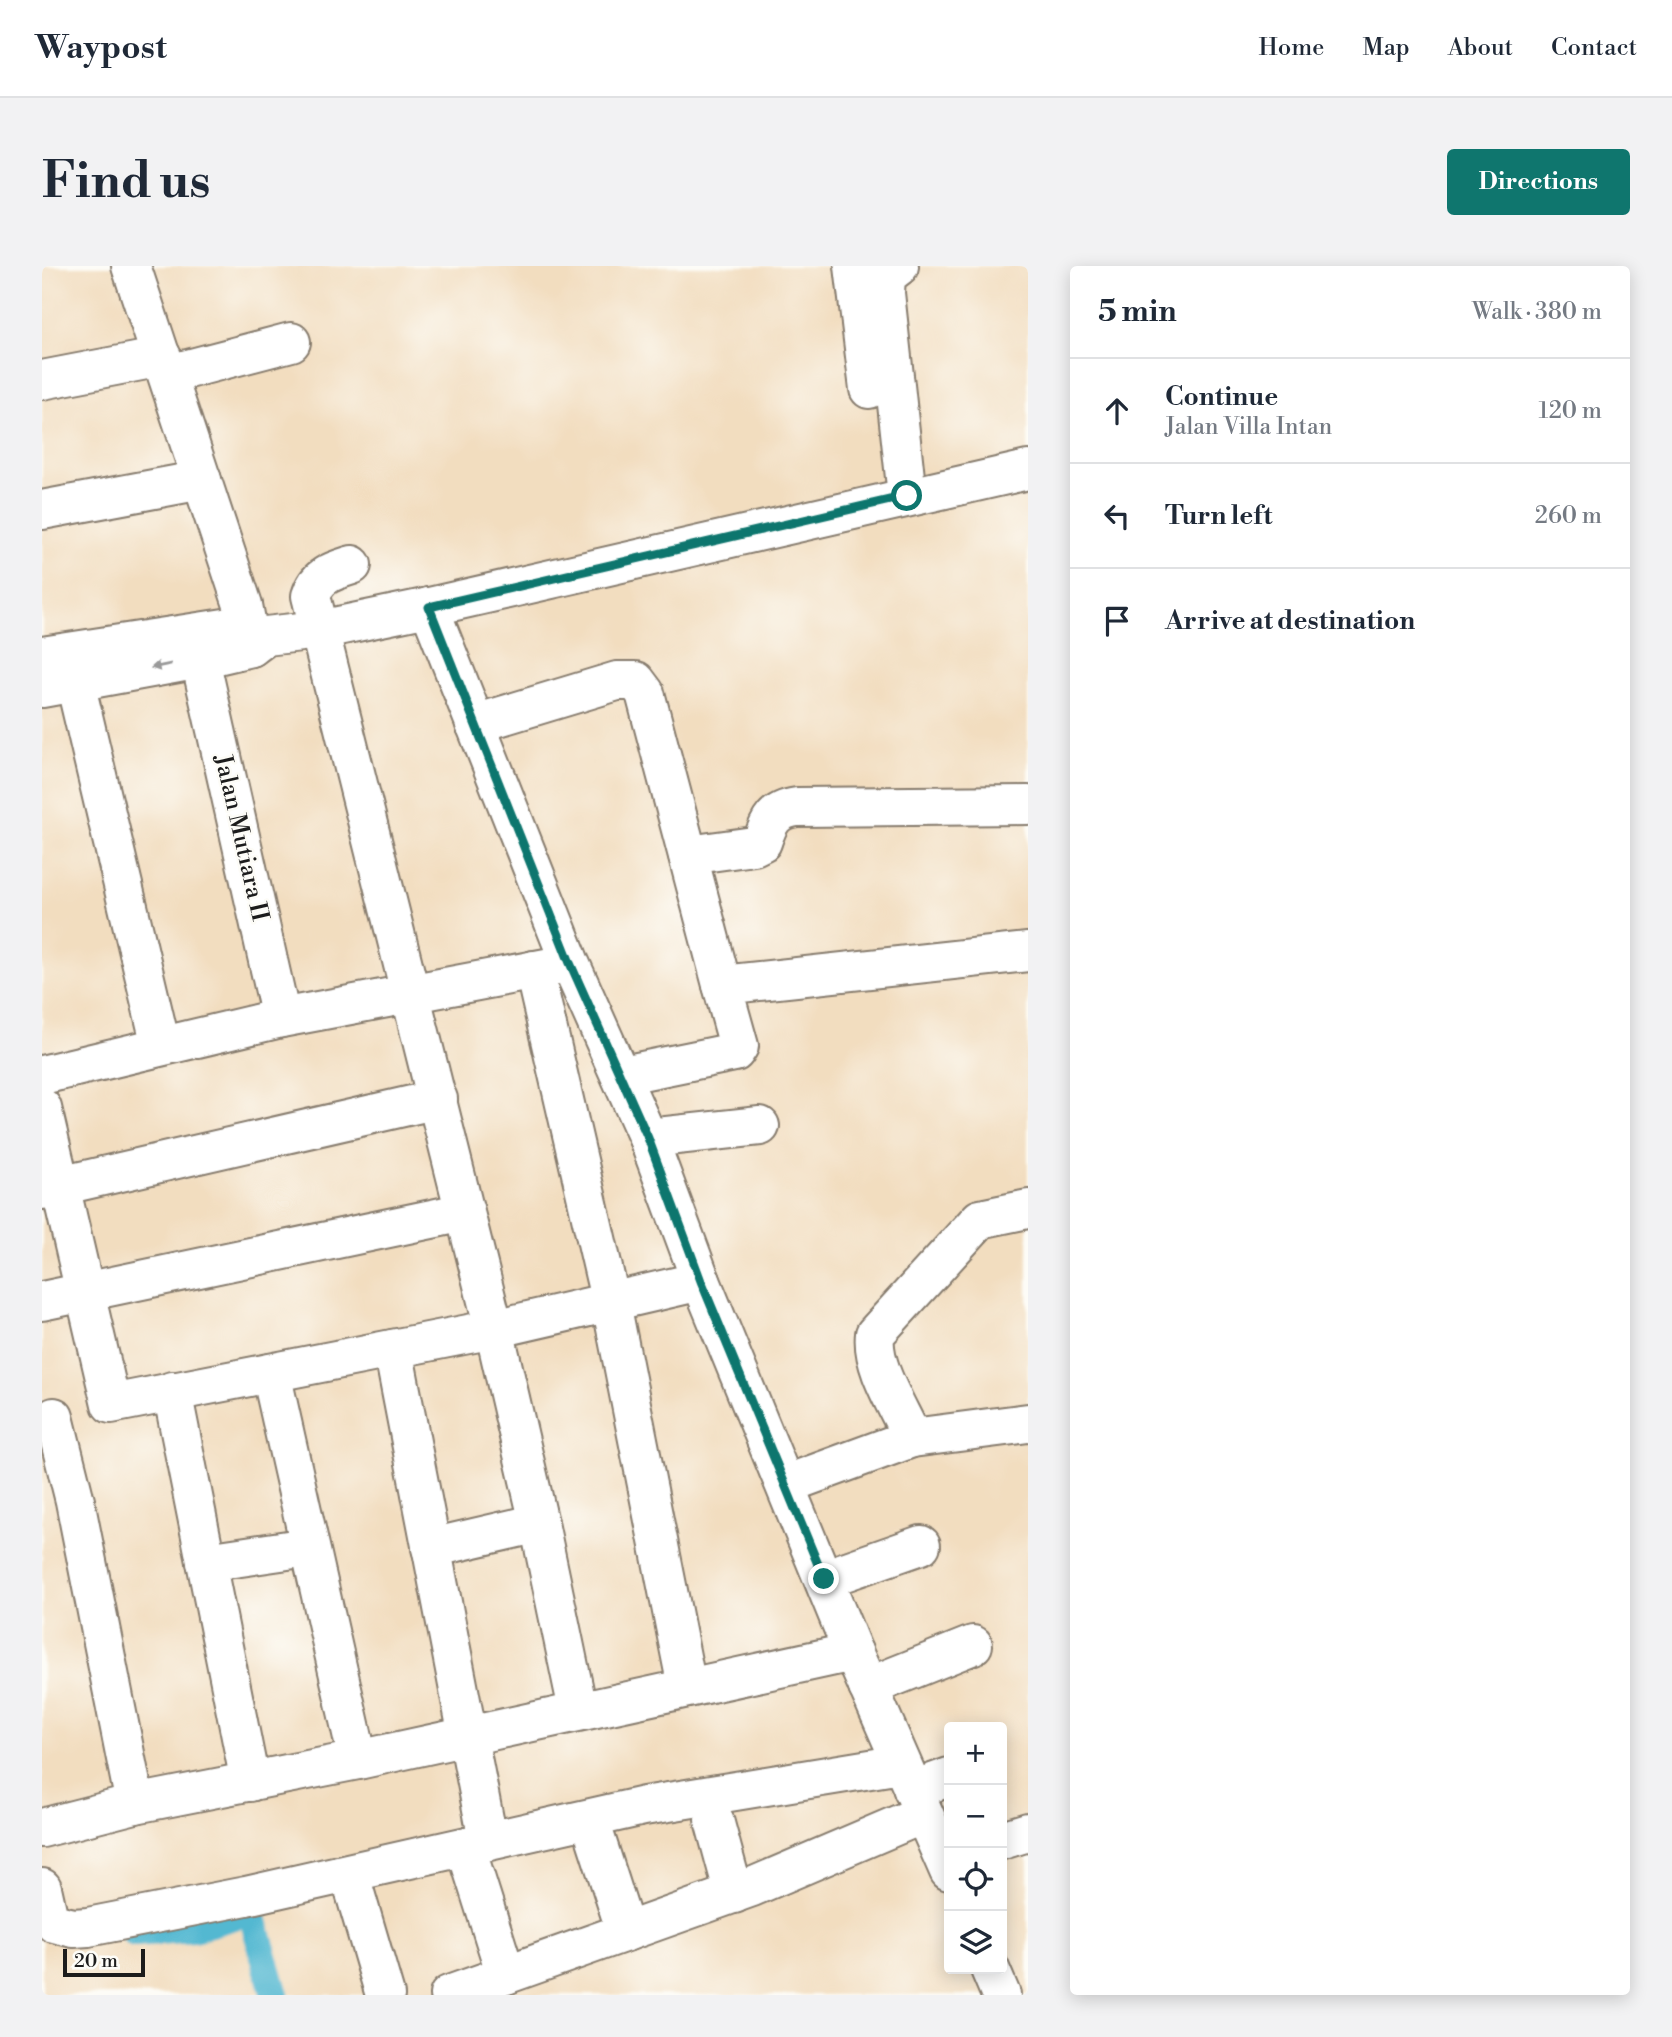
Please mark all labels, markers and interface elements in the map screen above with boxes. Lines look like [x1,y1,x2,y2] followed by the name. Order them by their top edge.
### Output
[35,28,167,69] text: Waypost
[1259,33,1324,63] text: Home
[1362,33,1410,63] text: Map
[1448,33,1513,63] text: About
[1551,33,1637,63] text: Contact
[1447,149,1630,215] button: Directions
[42,152,211,213] text: Find us
[1098,293,1177,331] text: 5 min
[1472,298,1602,326] text: Walk · 380 m
[1165,381,1278,413] text: Continue
[1098,392,1136,430] icon: ahead
[1538,397,1602,425] text: 120 m
[1165,413,1332,441] text: Jalan Villa Intan
[891,480,922,511] route start
[1098,497,1136,535] icon: left
[1165,500,1273,532] text: Turn left
[1535,502,1602,530] text: 260 m
[1098,602,1136,640] icon: arrive
[1165,605,1415,637] text: Arrive at destination
[150,661,172,672] one-way arrow
[207,751,275,924] street label: Jalan Mutiara II
[808,1563,839,1594] route end
[944,1722,1007,1974] map controls
[944,1722,1007,1785] button: +
[944,1785,1007,1848] button: −
[944,1848,1007,1911] button: locate
[944,1911,1007,1974] button: layers
[63,1946,145,1978] scale bar
[74,1949,118,1973] text: 20 m

